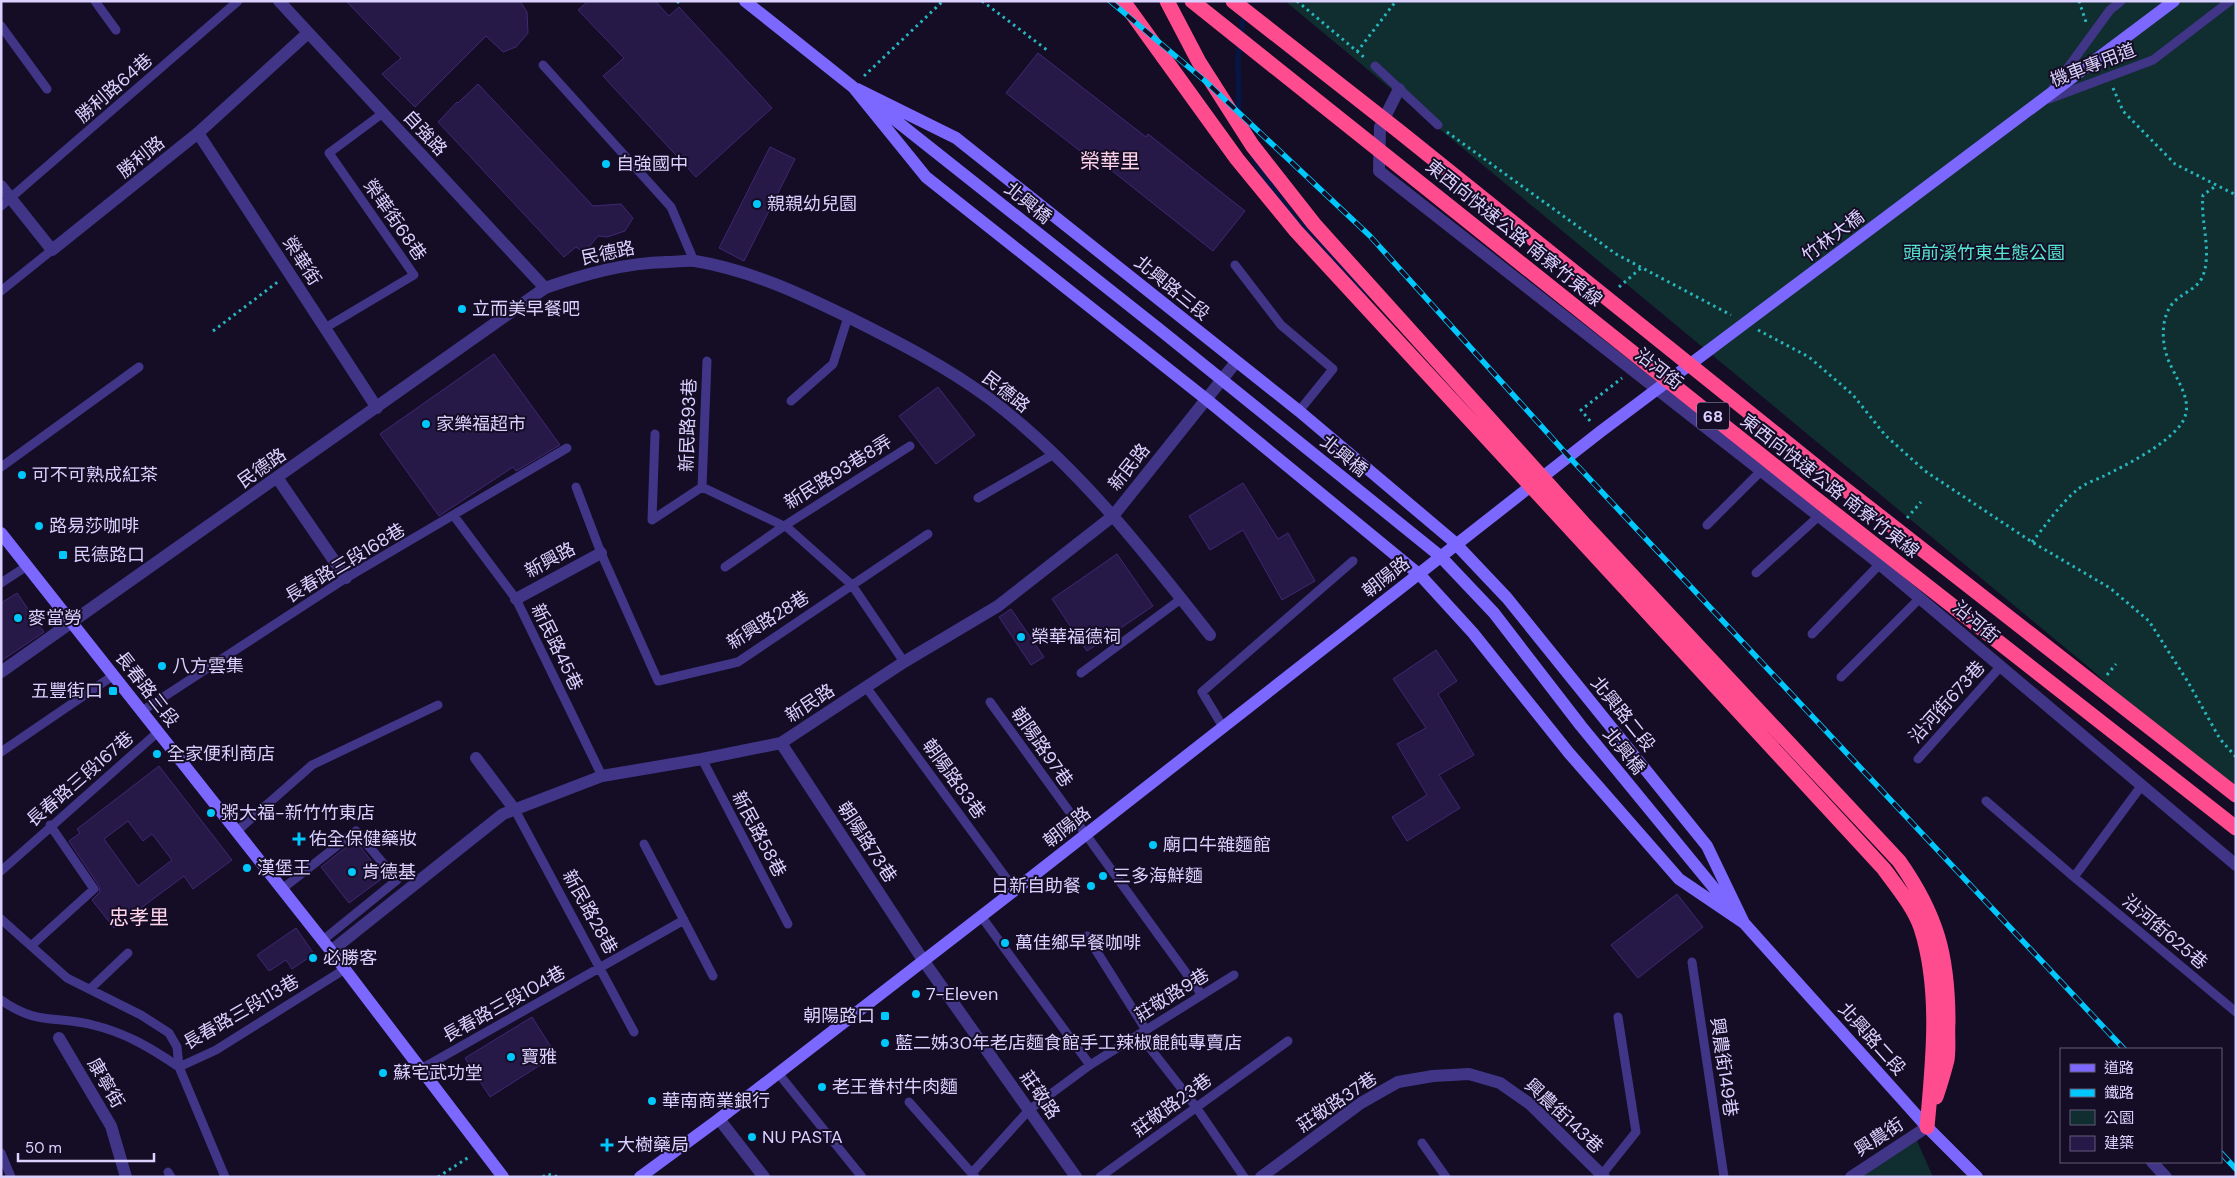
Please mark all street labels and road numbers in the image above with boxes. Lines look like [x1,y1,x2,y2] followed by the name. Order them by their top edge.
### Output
[2047,38,2139,92] street label: 機車專用道
[71,48,157,128] street label: 勝利路64巷
[398,105,452,161] street label: 自強路
[112,131,170,183] street label: 勝利路
[1421,154,1607,312] street label: 東西向快速公路 南寮竹東線
[358,175,432,265] street label: 榮華街68巷
[999,177,1057,229] street label: 北興橋
[1797,205,1869,267] street label: 竹林大橋
[277,232,327,290] street label: 榮華街
[579,236,637,270] street label: 民德路
[1129,250,1215,326] street label: 北興路三段
[1630,343,1688,395] street label: 沿河街
[977,366,1035,418] street label: 民德路
[674,378,702,472] street label: 新民路93巷
[1697,402,1729,430] road number: 68
[1736,409,1924,563] street label: 東西向快速公路 南寮竹東線
[780,429,896,515] street label: 新民路93巷8弄
[1315,430,1373,482] street label: 北興橋
[1103,438,1155,496] street label: 新民路
[233,443,291,493] street label: 民德路
[281,518,409,608] street label: 長春路三段168巷
[521,537,579,583] street label: 新興路
[1357,551,1415,603] street label: 朝陽路
[722,585,814,655] street label: 新興路28巷
[1948,595,2004,649] street label: 沿河街
[526,600,588,694] street label: 新民路45巷
[110,646,184,732] street label: 長春路三段
[1904,656,1990,748] street label: 沿河街673巷
[1585,671,1661,757] street label: 北興路二段
[781,678,839,728] street label: 新民路
[1006,702,1078,792] street label: 朝陽路97巷
[1598,722,1650,780] street label: 北興橋
[22,726,138,832] street label: 長春路三段167巷
[917,734,991,824] street label: 朝陽路83巷
[726,787,792,881] street label: 新民路58巷
[832,797,902,887] street label: 朝陽路73巷
[1038,801,1096,853] street label: 朝陽路
[557,866,623,958] street label: 新民路28巷
[2117,889,2213,975] street label: 沿河街625巷
[438,960,570,1048] street label: 長春路三段104巷
[1130,963,1214,1027] street label: 莊敬路9巷
[179,969,303,1055] street label: 長春路三段113巷
[1833,998,1911,1080] street label: 北興路二段
[1705,1016,1743,1118] street label: 興農街149巷
[82,1054,130,1112] street label: 康寧街
[1015,1066,1065,1124] street label: 莊敬路
[1292,1066,1382,1138] street label: 莊敬路37巷
[1127,1068,1217,1142] street label: 莊敬路23巷
[1520,1073,1608,1159] street label: 興農街143巷
[1850,1112,1908,1162] street label: 興農街

